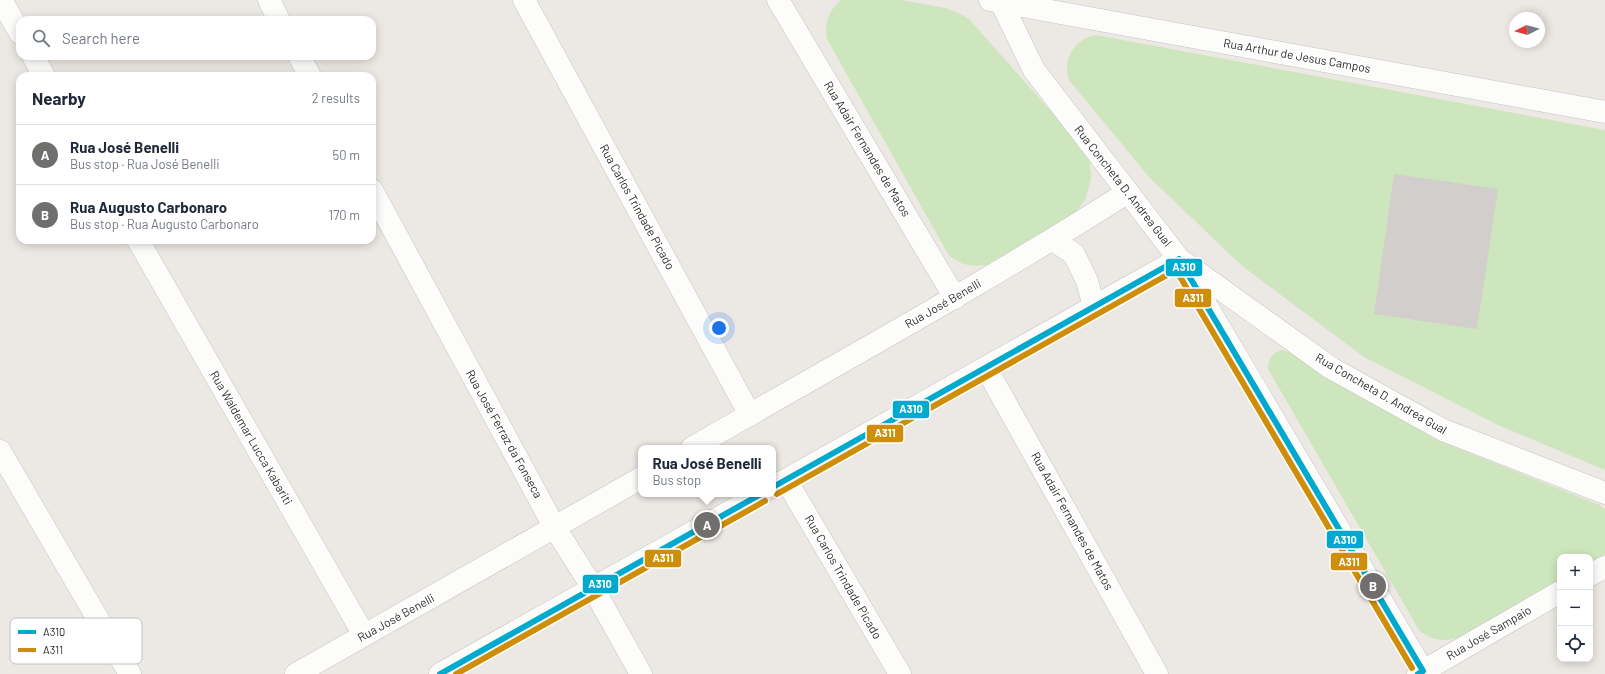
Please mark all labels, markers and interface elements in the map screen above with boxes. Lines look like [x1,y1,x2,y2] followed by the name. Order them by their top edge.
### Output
[1509,12,1545,48] north arrow
[16,16,376,60] search box
[30,27,52,49] icon: search
[62,29,140,47] text: Search here
[1222,35,1372,75] street label: Rua Arthur de Jesus Campos
[822,78,914,219] street label: Rua Adair Fernandes de Matos
[32,88,86,108] text: Nearby
[312,90,360,106] text: 2 results
[1072,122,1175,249] street label: Rua Concheta D. Andrea Gual
[70,138,179,156] text: Rua José Benelli
[598,141,678,272] street label: Rua Carlos Trindade Picado
[41,147,49,163] text: A
[333,147,360,163] text: 50 m
[70,156,220,172] text: Bus stop · Rua José Benelli
[70,198,227,216] text: Rua Augusto Carbonaro
[41,207,49,223] text: B
[329,207,360,223] text: 170 m
[70,216,259,232] text: Bus stop · Rua Augusto Carbonaro
[1165,258,1203,277] line badge: A310
[1172,260,1196,273] text: A310
[902,276,983,331] street label: Rua José Benelli
[1174,288,1212,308] line badge: A311
[1182,291,1204,304] text: A311
[709,318,729,338] your location
[1313,350,1450,437] street label: Rua Concheta D. Andrea Gual
[464,367,546,500] street label: Rua José Ferraz da Fonseca
[208,368,296,507] street label: Rua Waldemar Lucca Kabariti
[892,400,930,419] line badge: A310
[899,402,923,415] text: A310
[866,424,904,443] line badge: A311
[874,426,896,439] text: A311
[638,445,776,497] popup
[1029,449,1117,592] street label: Rua Adair Fernandes de Matos
[652,454,762,472] text: Rua José Benelli
[652,472,701,488] text: Bus stop
[694,510,720,540] pin: A
[803,512,885,641] street label: Rua Carlos Trindade Picado
[1326,530,1364,549] line badge: A310
[1333,533,1357,546] text: A310
[644,549,682,568] line badge: A311
[652,551,674,564] text: A311
[1330,552,1368,571] line badge: A311
[1557,554,1593,662] map controls
[1557,554,1593,590] button: +
[1338,555,1360,568] text: A311
[1360,571,1386,601] pin: B
[582,574,619,594] line badge: A310
[588,577,612,590] text: A310
[355,590,436,644] street label: Rua José Benelli
[1557,590,1593,626] button: −
[1444,602,1533,662] street label: Rua José Sampaio
[10,618,142,664] legend
[43,625,65,638] text: A310
[1557,626,1593,662] button: locate
[43,643,63,656] text: A311

